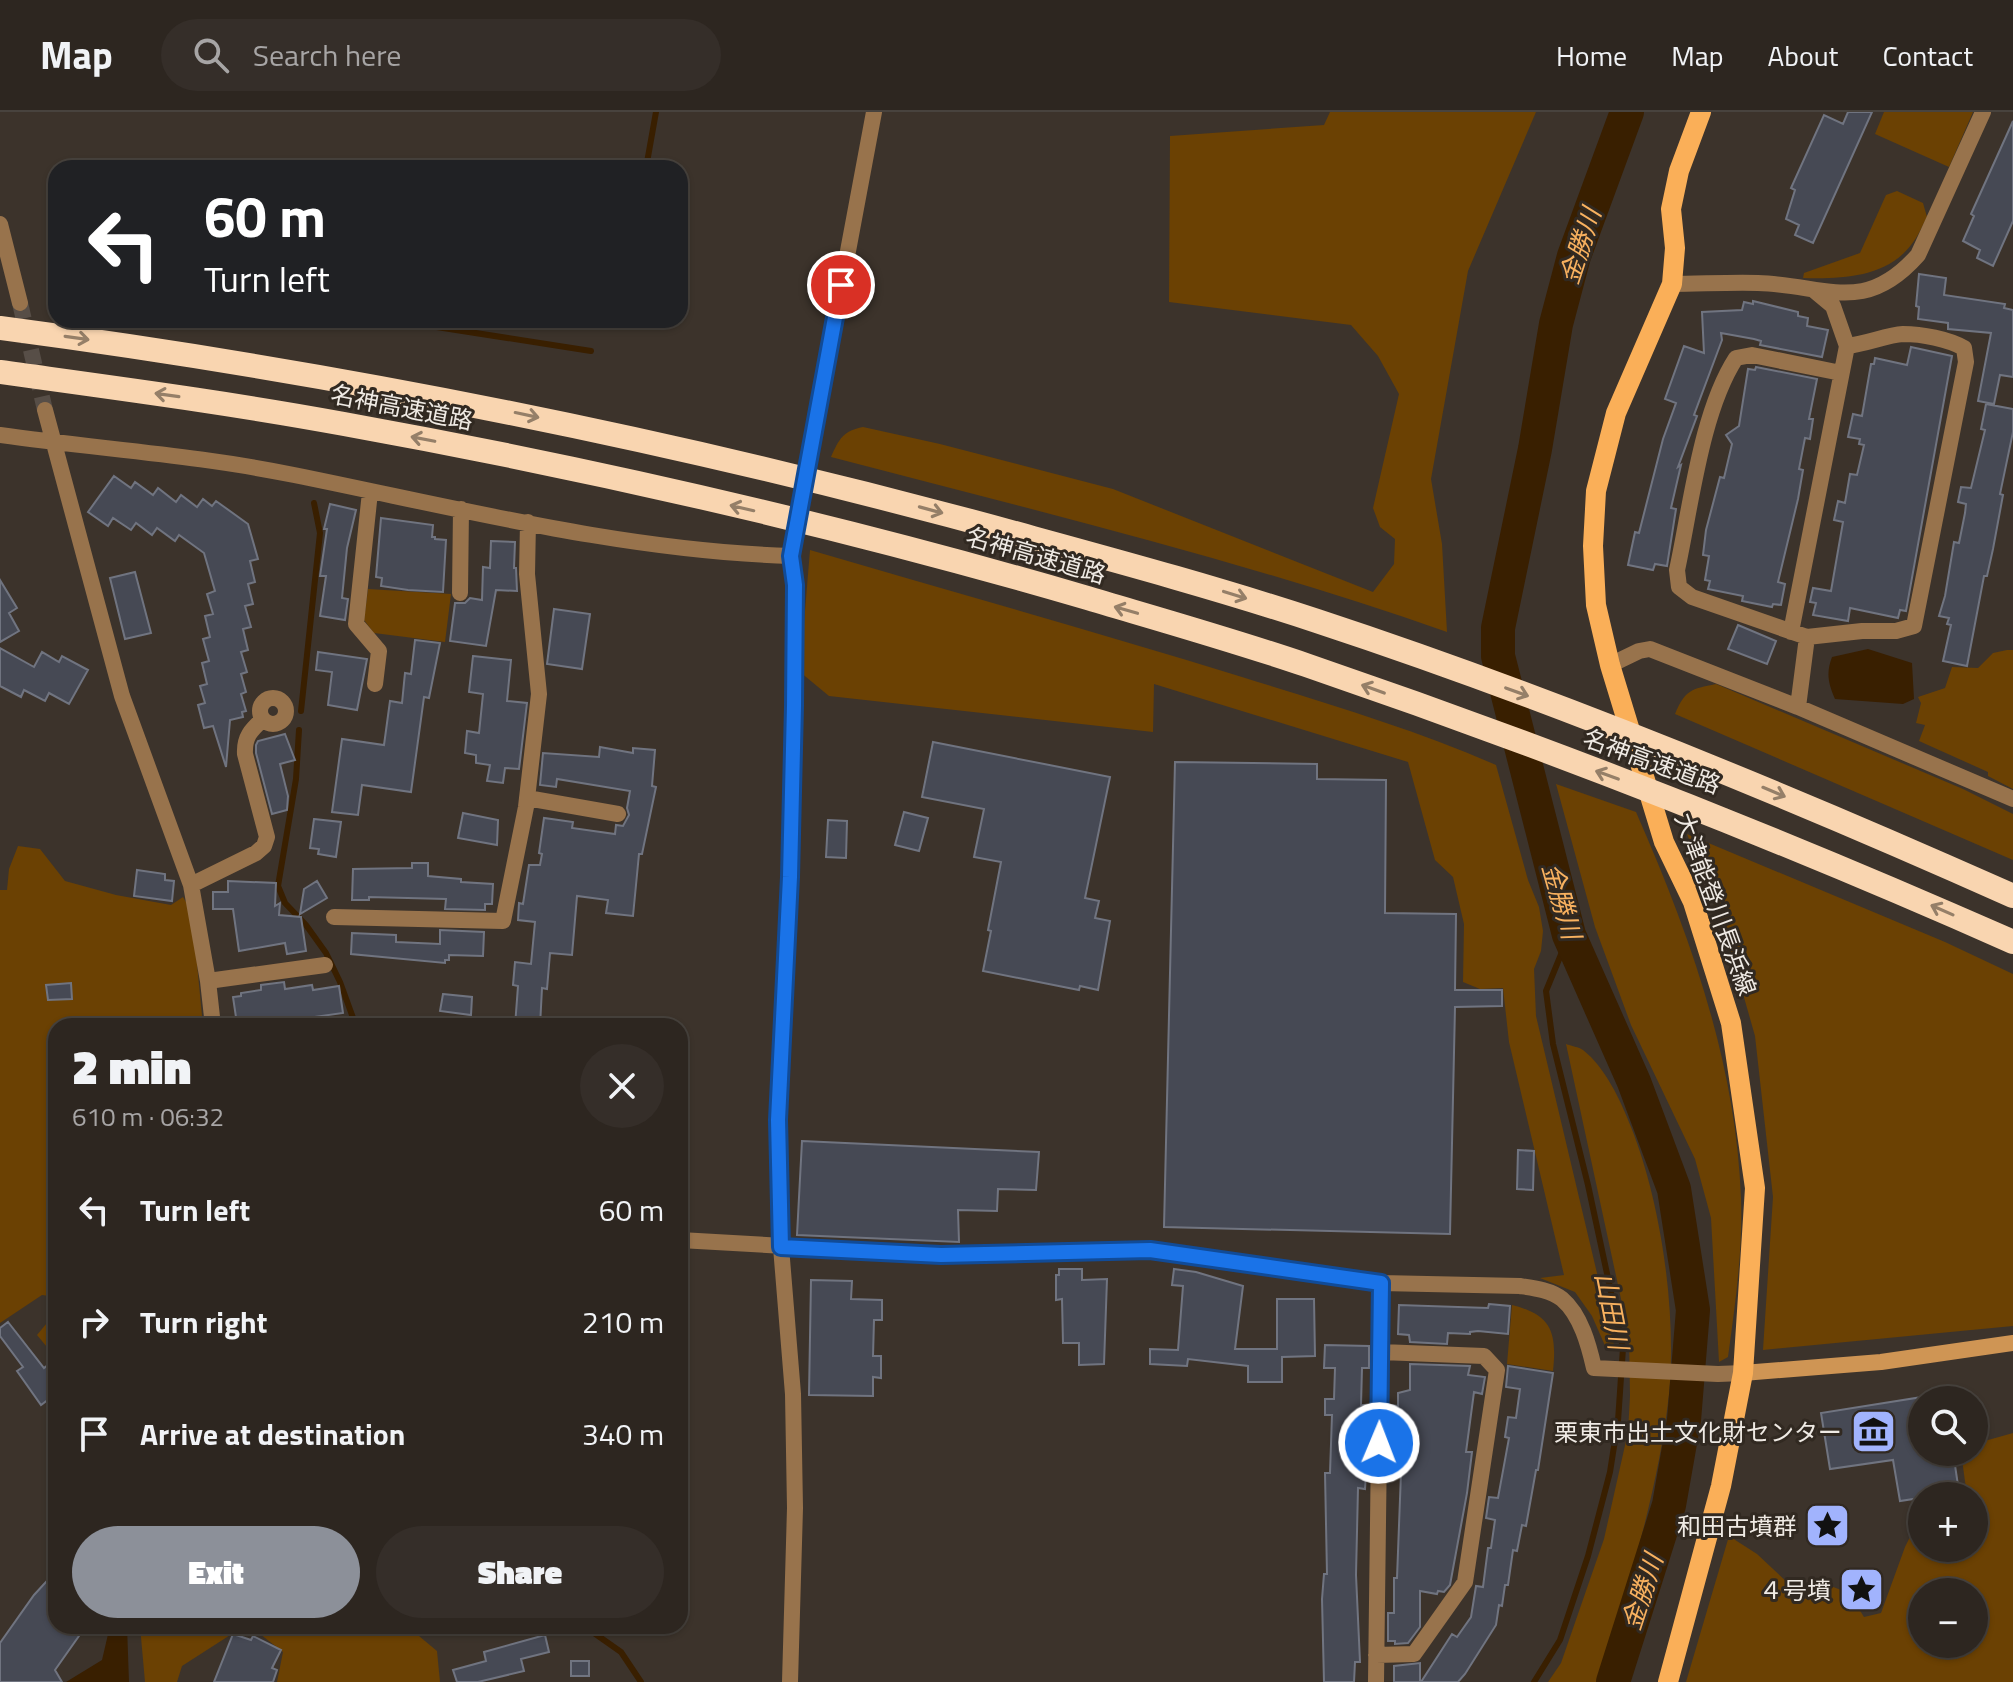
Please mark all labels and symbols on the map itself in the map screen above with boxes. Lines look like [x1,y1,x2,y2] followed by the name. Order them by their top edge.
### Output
[1549,200,1612,289] water label: 金勝川
[807,251,875,319] pin
[63,331,90,346] one-way arrow
[328,376,476,438] street label: 名神高速道路
[155,387,180,402] one-way arrow
[513,408,539,423] one-way arrow
[411,430,436,445] one-way arrow
[730,500,755,515] one-way arrow
[917,503,943,518] one-way arrow
[962,518,1110,592] street label: 名神高速道路
[1222,589,1247,603] one-way arrow
[1113,602,1139,617] one-way arrow
[1361,681,1386,695] one-way arrow
[1505,686,1529,700] one-way arrow
[1578,719,1726,803] street label: 名神高速道路
[1594,766,1619,781] one-way arrow
[1761,785,1786,800] one-way arrow
[1666,808,1766,1000] street label: 大津能登川長浜線
[1533,858,1592,947] water label: 金勝川
[1930,902,1955,917] one-way arrow
[1585,1269,1639,1356] water label: 山田川
[1337,1401,1421,1485] position arrow
[1849,1408,1897,1456] museum icon: 栗東市出土文化財センター
[1554,1414,1842,1450] place label: 栗東市出土文化財センター
[1804,1502,1852,1550] place icon: 和田古墳群
[1677,1508,1797,1544] place label: 和田古墳群
[1611,1546,1674,1635] water label: 金勝川
[1838,1566,1886,1614] place icon: ４号墳
[1759,1572,1831,1608] place label: ４号墳

